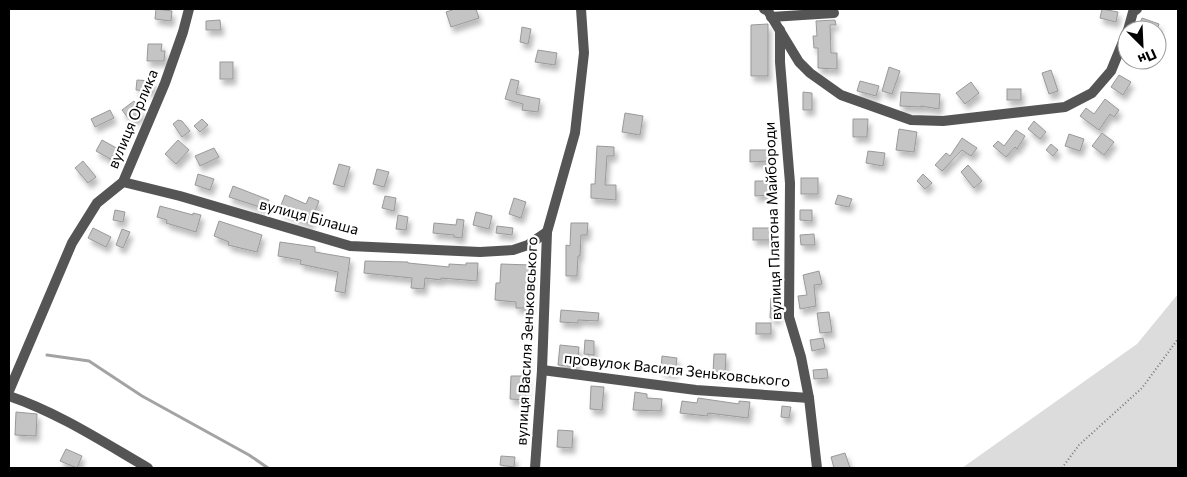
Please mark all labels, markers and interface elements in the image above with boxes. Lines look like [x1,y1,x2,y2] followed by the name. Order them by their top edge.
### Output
[1117,20,1167,70] north arrow
[1136,46,1159,69] text: Пн
[103,66,161,171] street label: вулиця Орлика
[760,122,784,320] street label: вулиця Платона Майбороди
[258,194,361,238] street label: вулиця Білаша
[512,236,540,446] street label: вулиця Василя Зеньковського
[563,348,791,390] street label: провулок Василя Зеньковського

